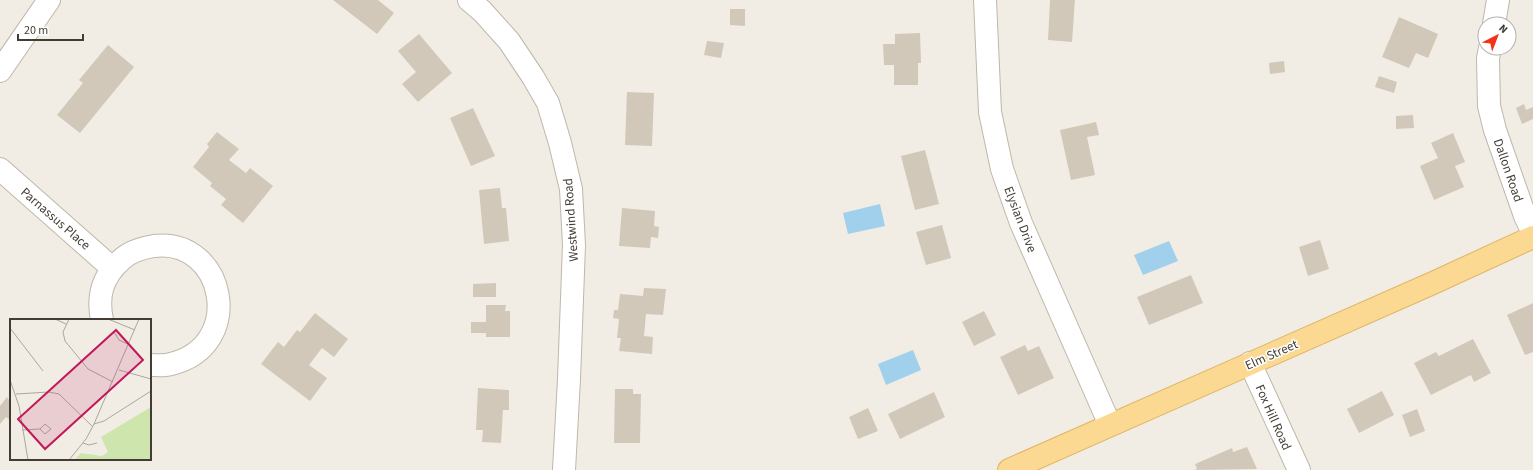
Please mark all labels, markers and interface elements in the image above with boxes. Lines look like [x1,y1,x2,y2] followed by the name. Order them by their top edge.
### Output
[18,16,83,42] scale bar
[1477,16,1517,56] north arrow
[1496,21,1511,37] text: N
[24,22,48,39] text: 20 m
[1489,136,1527,204] street label: Dallon Road
[559,178,583,262] street label: Westwind Road
[17,183,94,254] street label: Parnassus Place
[999,184,1041,255] street label: Elysian Drive
[10,319,151,460] inset map
[1242,335,1301,375] street label: Elm Street
[1251,382,1296,453] street label: Fox Hill Road

